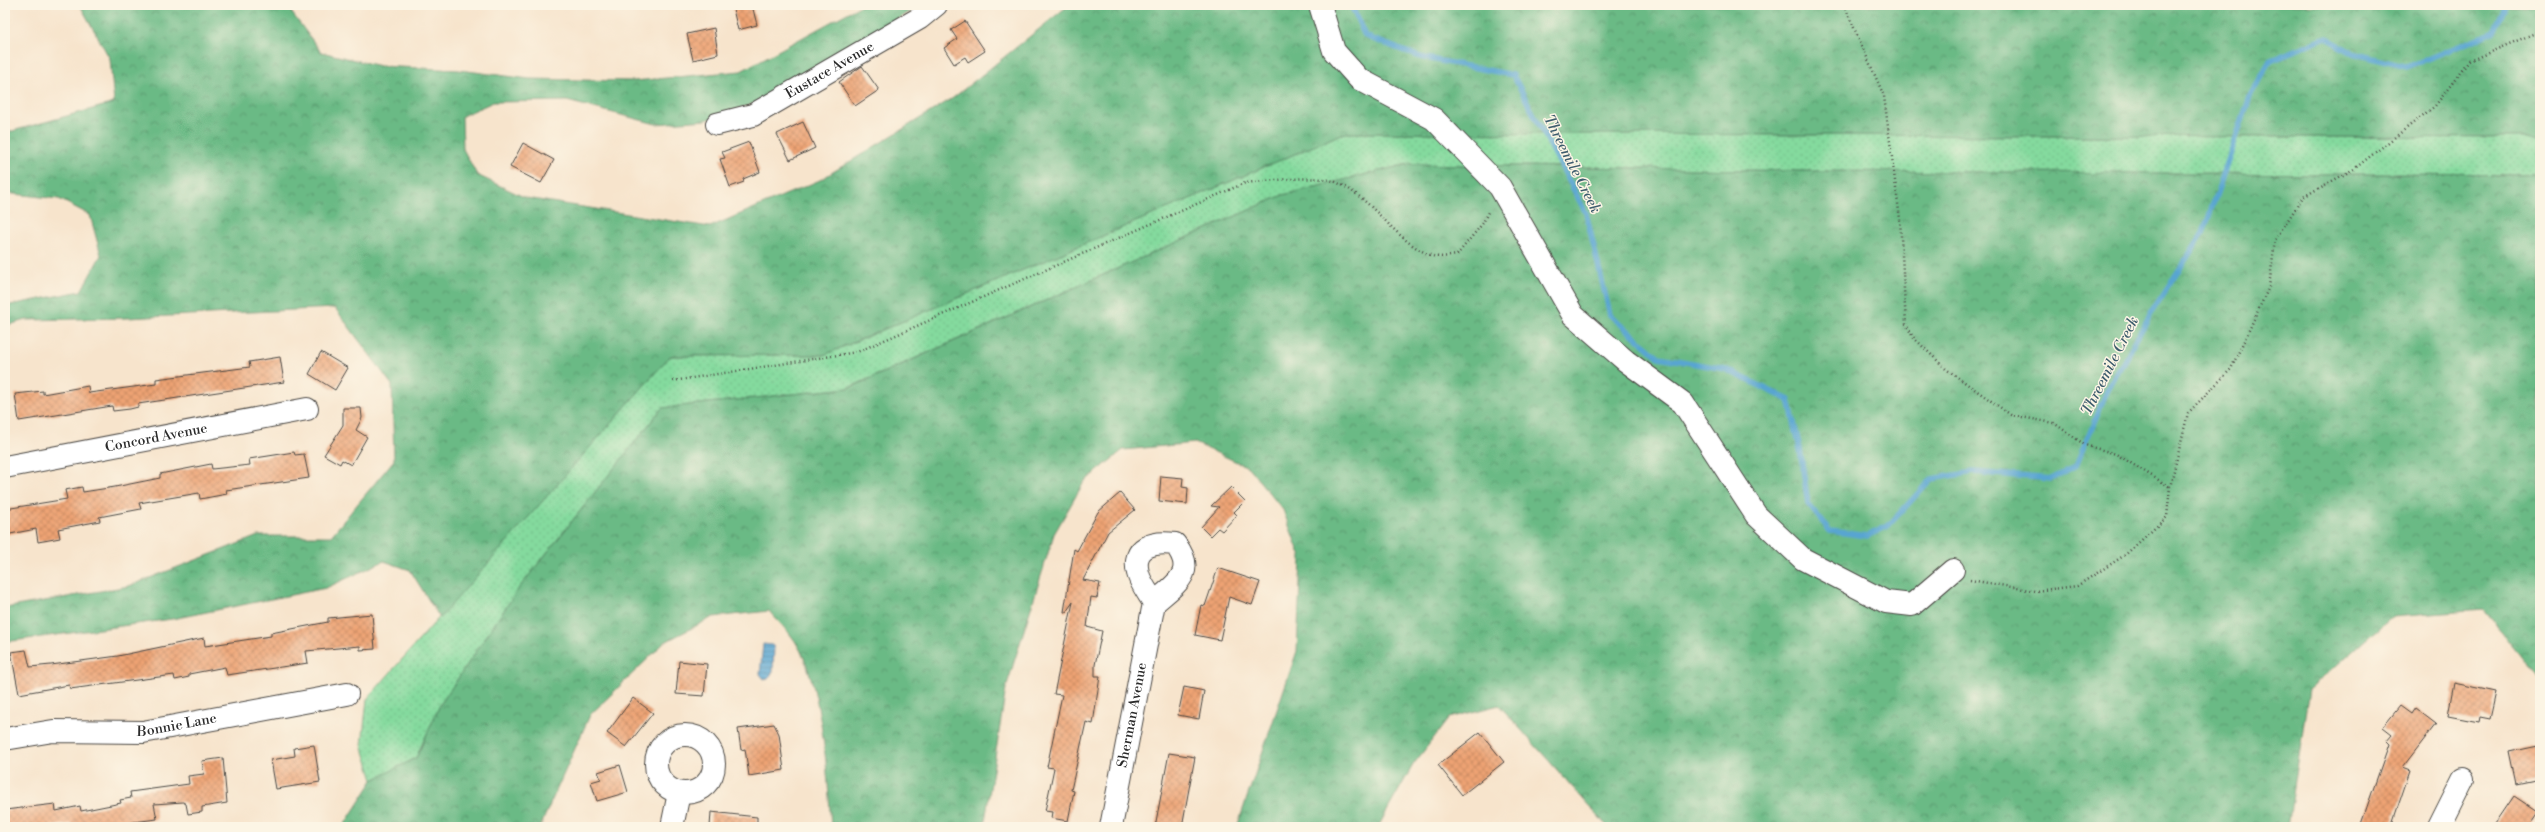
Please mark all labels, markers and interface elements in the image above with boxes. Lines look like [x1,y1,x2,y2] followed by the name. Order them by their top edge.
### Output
[782,38,877,103] street label: Eustace Avenue
[1539,111,1605,217] water label: Threemile Creek
[2077,313,2143,419] water label: Threemile Creek
[104,419,209,457] street label: Concord Avenue
[1114,661,1151,769] street label: Sherman Avenue
[136,709,218,741] street label: Bonnie Lane

